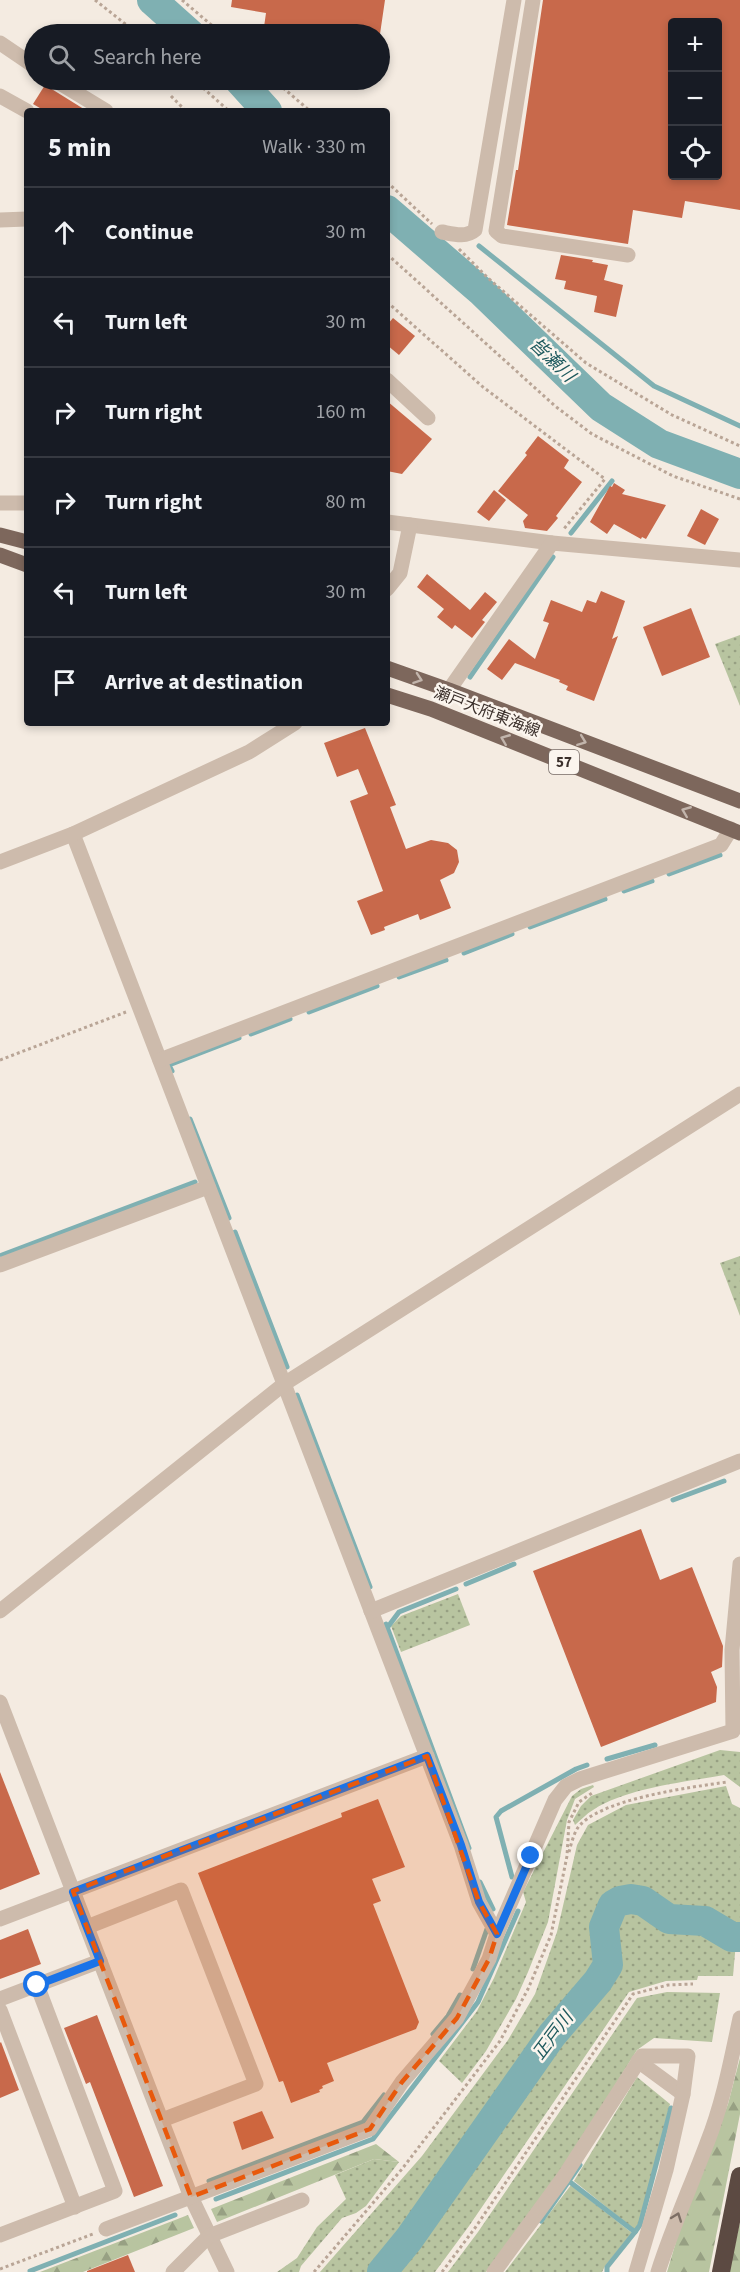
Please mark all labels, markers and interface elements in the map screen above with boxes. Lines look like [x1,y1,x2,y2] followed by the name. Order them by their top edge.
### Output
[668,18,722,180] map controls
[668,18,722,72] button: +
[24,24,390,90] search box
[45,41,78,74] icon: search
[93,41,201,73] text: Search here
[668,72,722,126] button: −
[668,126,722,180] button: locate
[48,129,111,166] text: 5 min
[262,133,366,161] text: Walk · 330 m
[48,216,81,249] icon: ahead
[105,216,194,248] text: Continue
[326,218,366,246] text: 30 m
[48,306,81,339] icon: left
[105,306,187,338] text: Turn left
[326,308,366,336] text: 30 m
[524,332,582,389] water label: 皆瀬川
[48,396,81,429] icon: right
[105,396,202,428] text: Turn right
[316,398,366,426] text: 160 m
[48,486,81,519] icon: right
[105,486,202,518] text: Turn right
[326,488,366,516] text: 80 m
[48,576,81,609] icon: left
[105,576,187,608] text: Turn left
[326,578,366,606] text: 30 m
[48,666,81,699] icon: arrive
[105,666,303,698] text: Arrive at destination
[412,671,423,684] one-way arrow
[431,682,543,742] street label: 瀬戸大府東海線
[500,733,511,746] one-way arrow
[576,734,587,746] one-way arrow
[549,750,579,774] road number: 57
[681,806,692,818] one-way arrow
[517,1842,543,1868] route end
[23,1971,49,1997] route start
[527,2005,580,2065] water label: 正戸川
[670,2212,683,2223] one-way arrow

